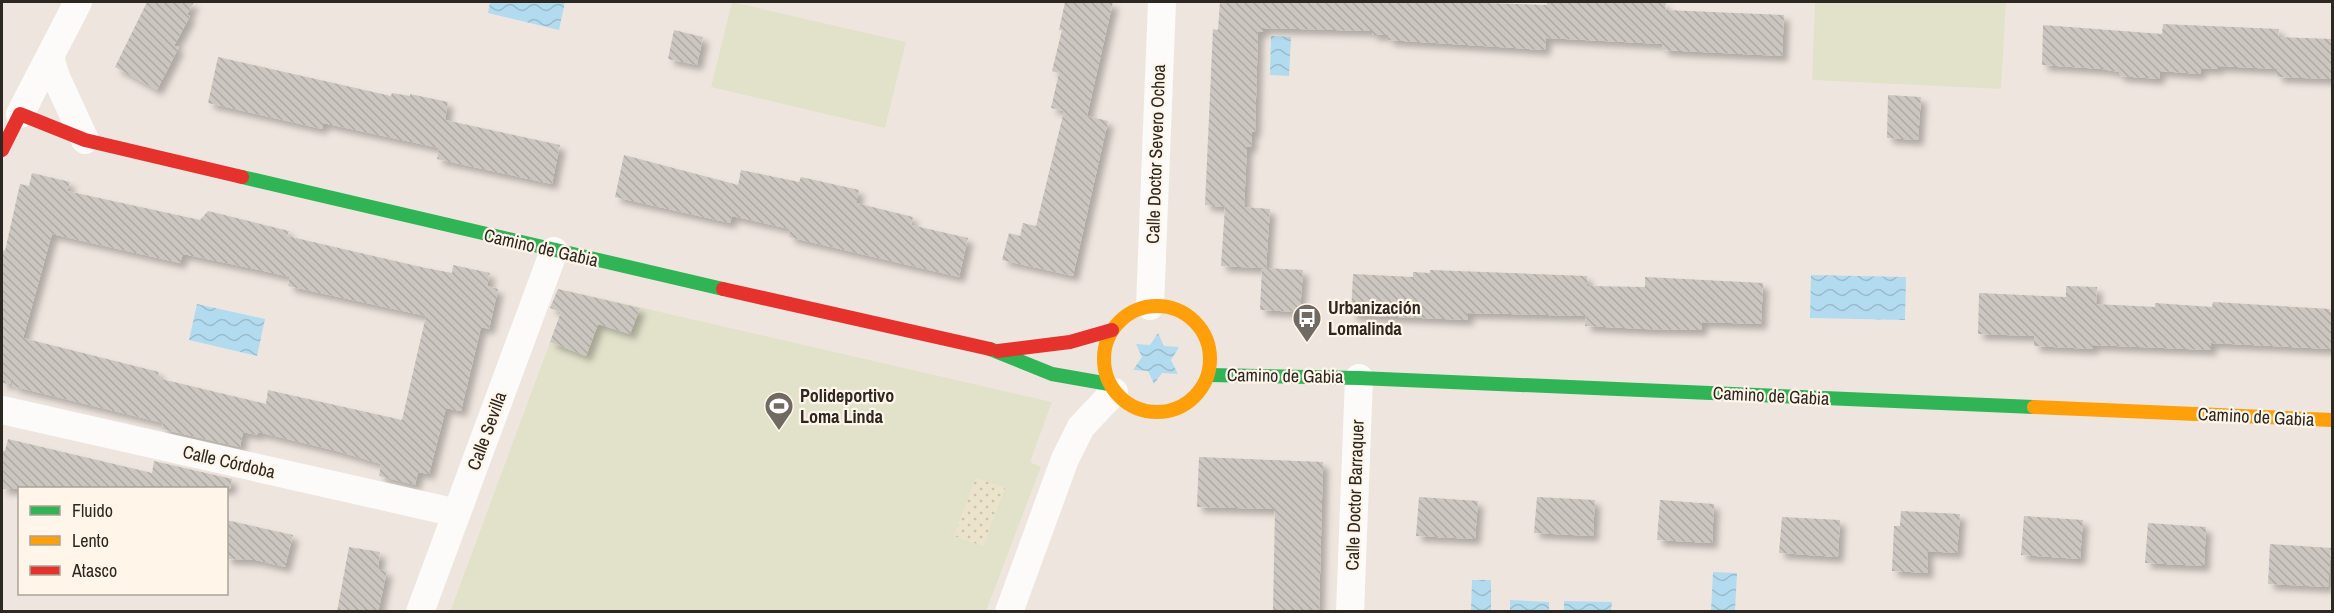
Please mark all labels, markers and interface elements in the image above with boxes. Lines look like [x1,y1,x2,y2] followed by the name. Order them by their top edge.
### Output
[1140,64,1171,244] street label: Calle Doctor Severo Ochoa
[482,222,601,273] street label: Camino de Gabia
[1328,295,1421,341] place label: Urbanización Lomalinda
[1291,302,1323,344] bus stop icon: Urbanización Lomalinda
[1227,362,1343,389] street label: Camino de Gabia
[1712,380,1830,411] street label: Camino de Gabia
[800,383,894,429] place label: Polideportivo Loma Linda
[461,388,512,474] street label: Calle Sevilla
[763,390,795,432] sports icon: Polideportivo Loma Linda
[2197,401,2315,432] street label: Camino de Gabia
[1339,419,1370,571] street label: Calle Doctor Barraquer
[180,439,278,484] street label: Calle Córdoba
[18,487,228,595] legend
[72,498,113,523] text: Fluido
[72,528,109,553] text: Lento
[71,558,117,583] text: Atasco

